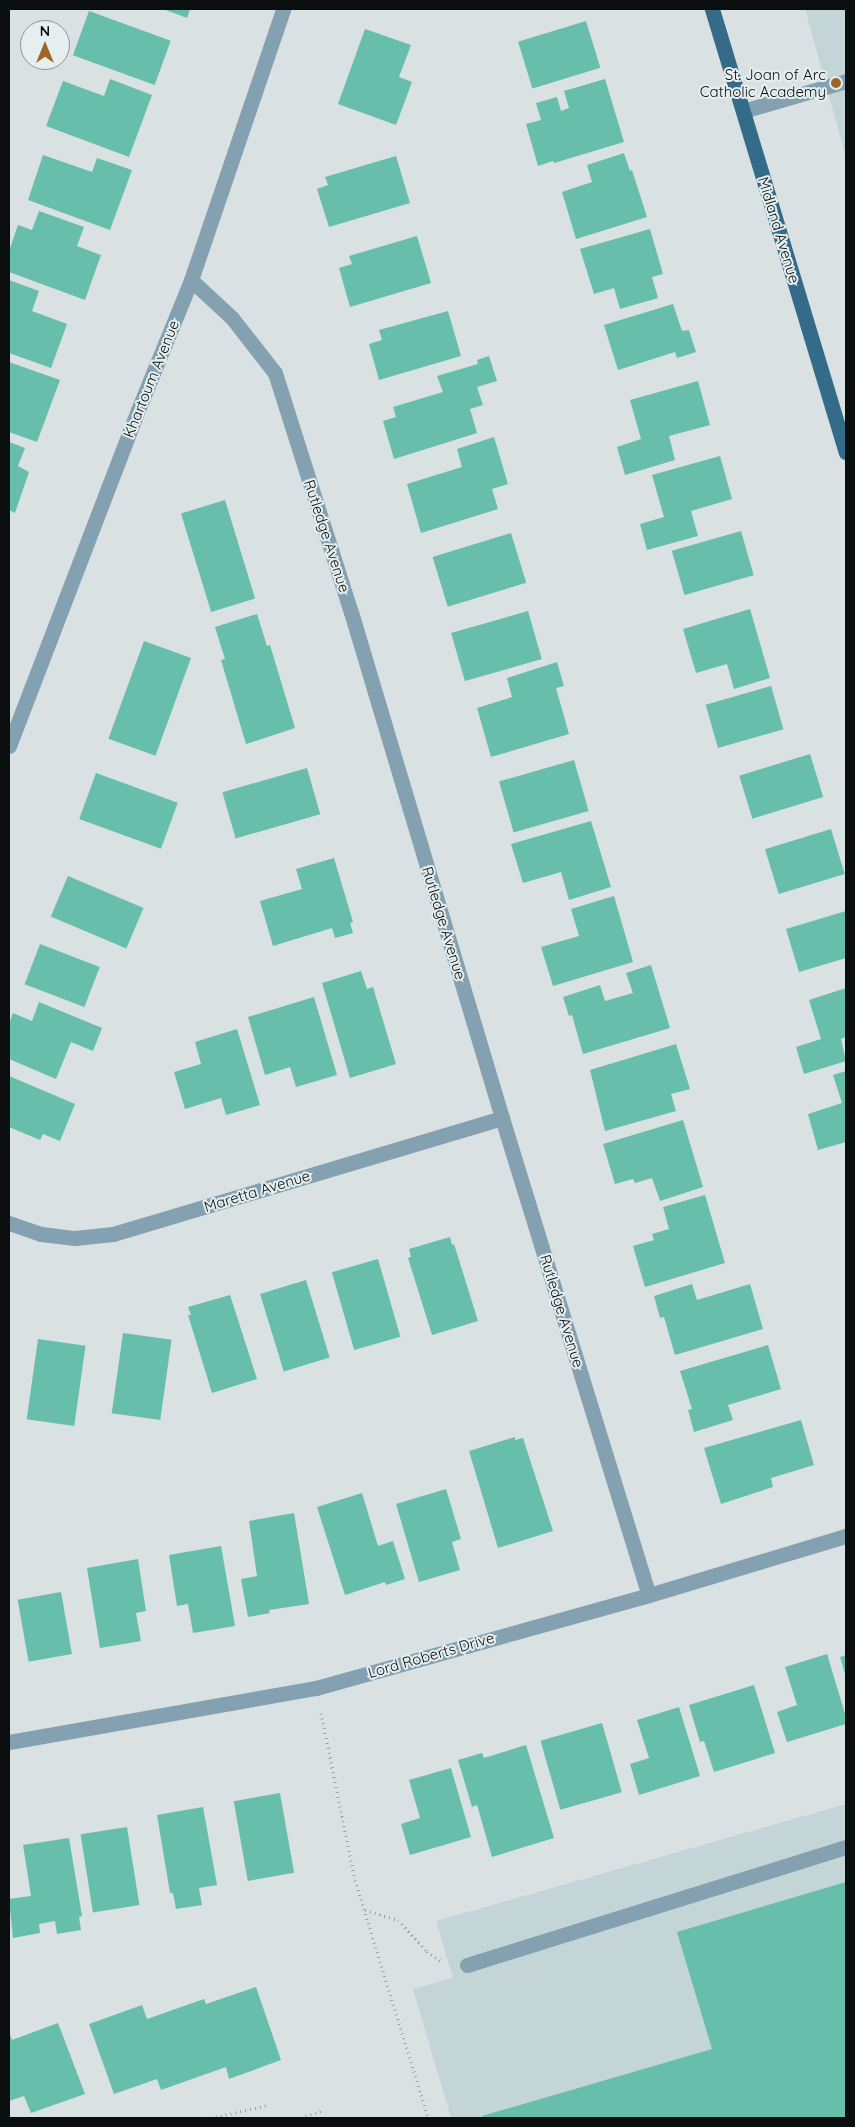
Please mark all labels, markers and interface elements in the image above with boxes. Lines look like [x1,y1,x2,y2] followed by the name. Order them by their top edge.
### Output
[20,20,70,70] north arrow
[40,22,50,40] text: N
[700,65,826,100] place label: St. Joan of Arc Catholic Academy
[830,77,842,89] marker: St. Joan of Arc Catholic Academy
[754,175,804,285] street label: Midland Avenue
[119,318,183,440] street label: Khartoum Avenue
[300,477,354,595] street label: Rutledge Avenue
[418,864,470,982] street label: Rutledge Avenue
[202,1166,312,1216] street label: Maretta Avenue
[536,1252,588,1370] street label: Rutledge Avenue
[366,1628,496,1682] street label: Lord Roberts Drive

